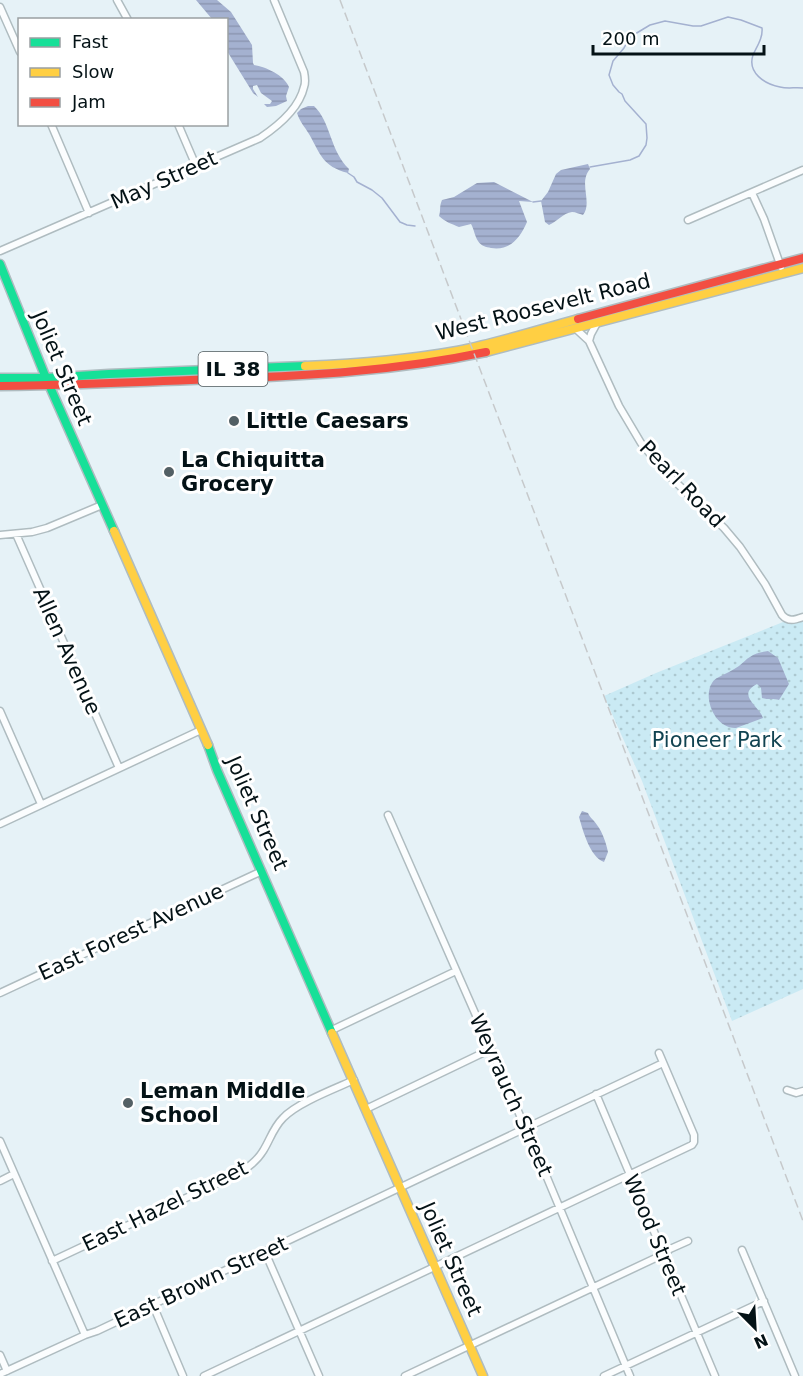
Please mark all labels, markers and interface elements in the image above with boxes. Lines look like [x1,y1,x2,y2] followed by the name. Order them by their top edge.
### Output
[18,18,228,126] legend
[593,18,764,56] scale bar
[602,28,660,49] text: 200 m
[72,31,108,52] text: Fast
[72,61,114,82] text: Slow
[71,91,106,112] text: Jam
[107,146,221,214] street label: May Street
[433,269,653,345] street label: West Roosevelt Road
[26,305,97,429] street label: Joliet Street
[198,352,268,386] road number: IL 38
[246,409,409,433] place label: Little Caesars
[227,414,241,428] marker: Little Caesars
[635,436,729,532] street label: Pearl Road
[181,448,325,496] place label: La Chiquitta Grocery
[162,465,176,479] marker: La Chiquitta Grocery
[28,584,106,718] street label: Allen Avenue
[652,728,783,752] park label: Pioneer Park
[220,750,293,874] street label: Joliet Street
[35,879,227,985] street label: East Forest Avenue
[464,1010,558,1180] street label: Weyrauch Street
[140,1079,306,1127] place label: Leman Middle School
[121,1096,135,1110] marker: Leman Middle School
[78,1156,252,1256] street label: East Hazel Street
[619,1171,691,1299] street label: Wood Street
[414,1196,487,1320] street label: Joliet Street
[111,1231,291,1333] street label: East Brown Street
[725,1298,785,1358] north arrow
[751,1330,771,1353] text: N

